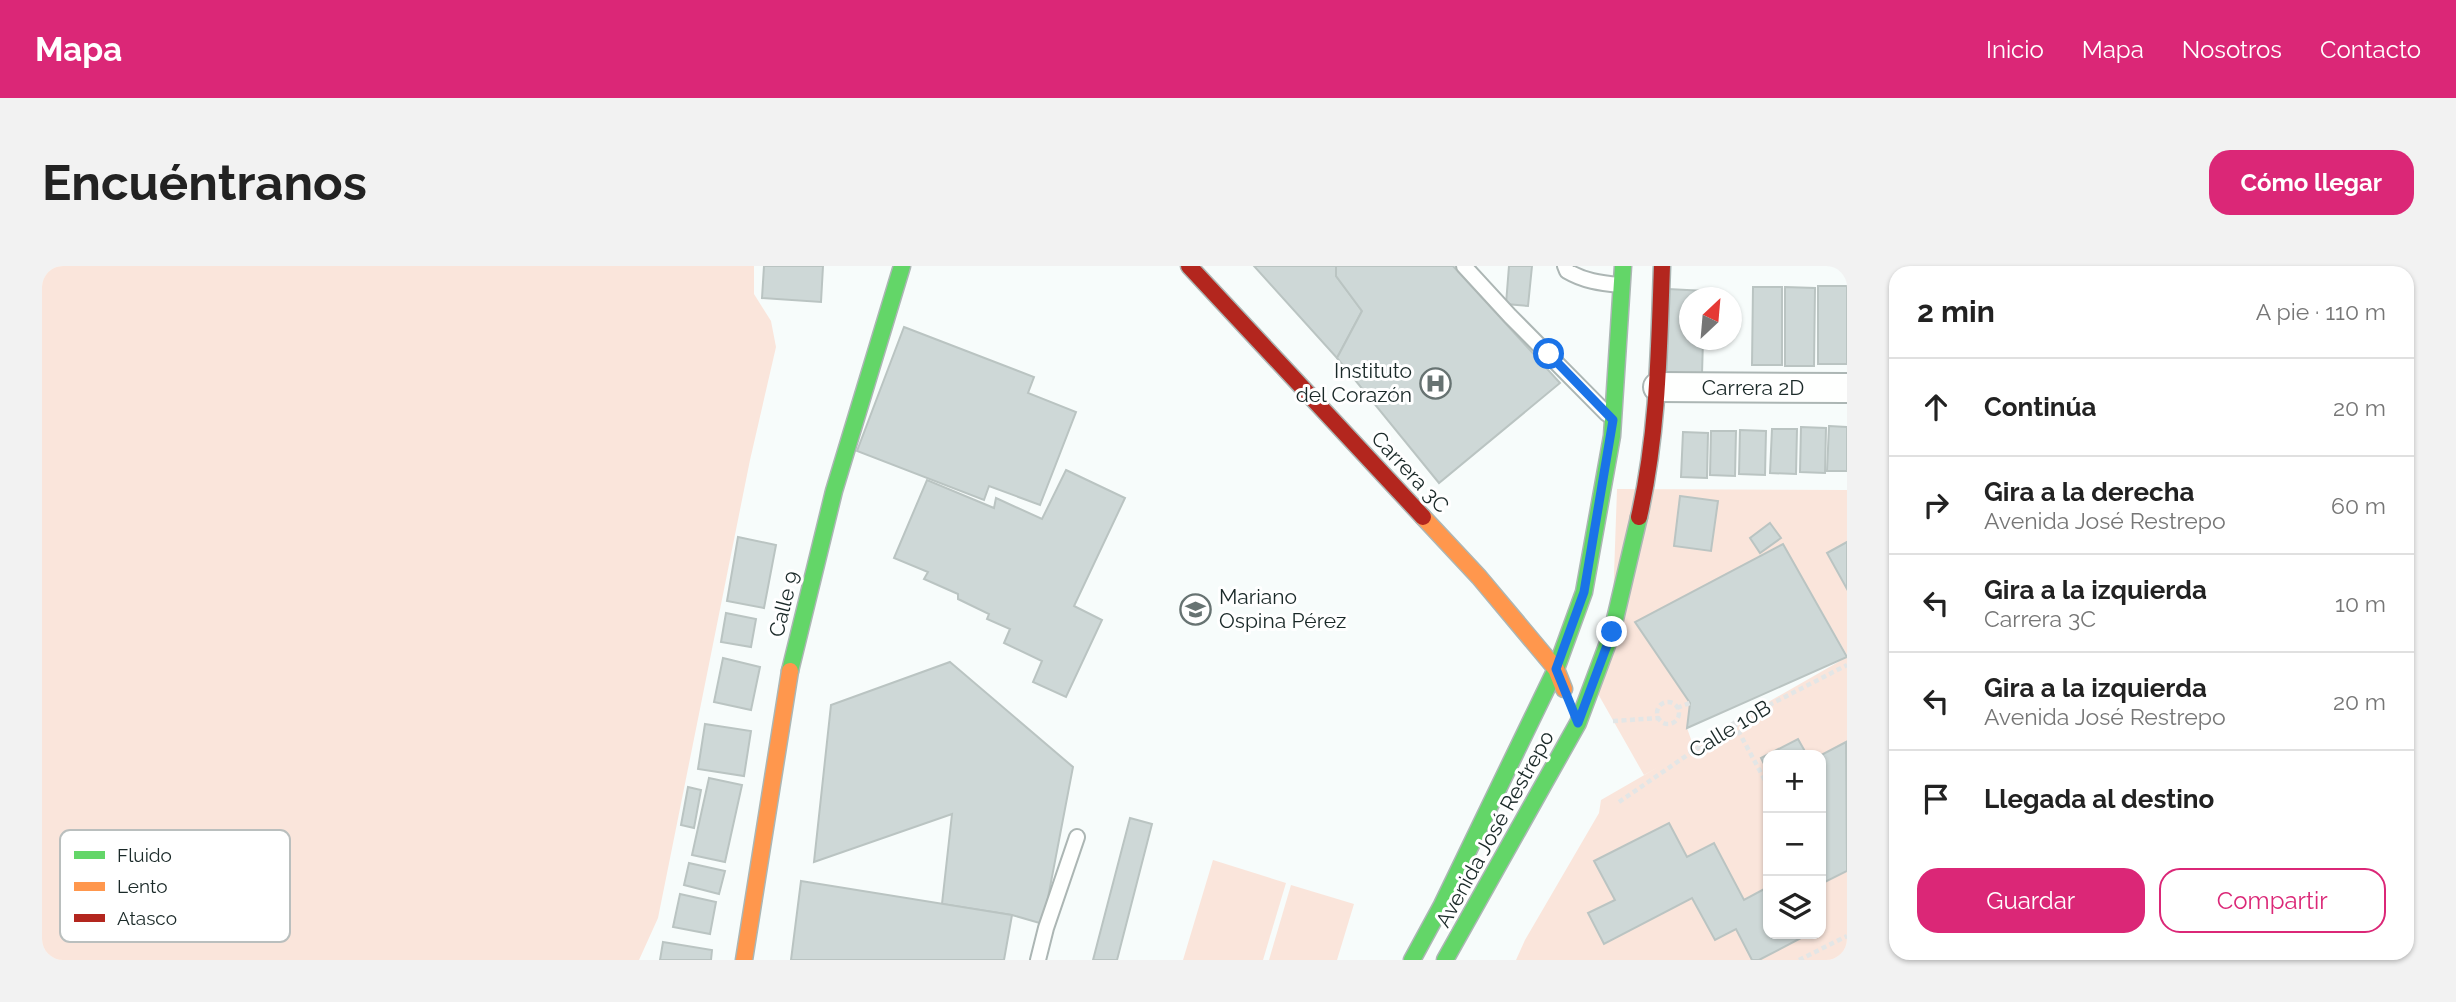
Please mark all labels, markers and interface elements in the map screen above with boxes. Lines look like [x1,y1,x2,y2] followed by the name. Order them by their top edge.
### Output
[35,30,122,69] text: Mapa
[1986,35,2044,64] text: Inicio
[2082,35,2144,64] text: Mapa
[2182,35,2282,64] text: Nosotros
[2320,35,2421,64] text: Contacto
[2209,150,2414,215] button: Cómo llegar
[42,154,367,211] text: Encuéntranos
[1679,287,1742,350] north arrow
[1917,294,1995,329] text: 2 min
[2256,298,2386,325] text: A pie · 110 m
[1533,338,1564,369] route start
[1296,358,1412,407] place label: Instituto del Corazón
[1418,366,1452,400] hospital icon: Instituto del Corazón
[1702,375,1804,400] street label: Carrera 2D
[1917,388,1955,426] icon: ahead
[1984,392,2096,422] text: Continúa
[2333,394,2386,421] text: 20 m
[1366,426,1454,518] street label: Carrera 3C
[1984,477,2194,507] text: Gira a la derecha
[1917,486,1955,524] icon: right
[2331,492,2386,519] text: 60 m
[1984,507,2226,534] text: Avenida José Restrepo
[763,568,804,640] street label: Calle 9
[1984,575,2207,605] text: Gira a la izquierda
[1219,584,1346,633] place label: Mariano Ospina Pérez
[1917,584,1955,622] icon: left
[2335,590,2386,617] text: 10 m
[1179,592,1213,626] school or university icon: Mariano Ospina Pérez
[1984,605,2096,632] text: Carrera 3C
[1596,616,1627,647] route end
[1984,673,2207,703] text: Gira a la izquierda
[1917,682,1955,720] icon: left
[2333,688,2386,715] text: 20 m
[1684,694,1775,763] street label: Calle 10B
[1984,703,2226,730] text: Avenida José Restrepo
[1430,726,1559,931] street label: Avenida José Restrepo
[1763,750,1826,939] map controls
[1763,750,1826,813] button: +
[1917,780,1955,818] icon: arrive
[1984,784,2214,814] text: Llegada al destino
[1763,813,1826,876] button: −
[60,830,290,942] legend
[117,844,172,866] text: Fluido
[1917,868,2145,933] button: Guardar
[2159,868,2386,933] button: Compartir
[117,875,168,897] text: Lento
[1763,876,1826,939] button: layers
[117,907,177,929] text: Atasco

